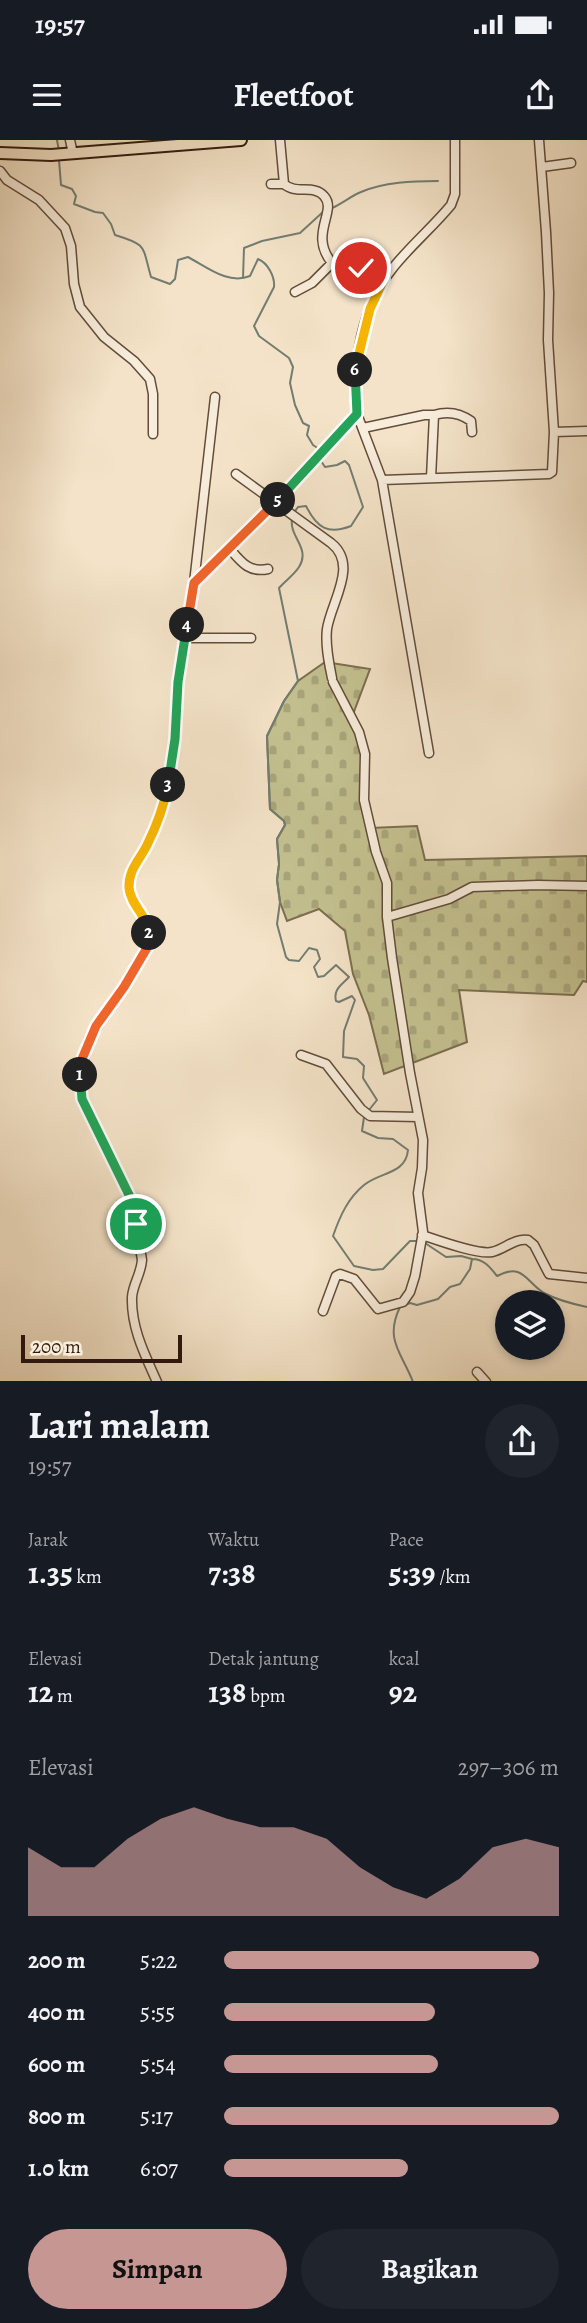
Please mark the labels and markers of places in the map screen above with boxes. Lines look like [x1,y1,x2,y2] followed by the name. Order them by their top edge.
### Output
[331,238,391,298] pin
[338,352,372,387] pin: 6
[260,482,296,518] pin: 5
[170,608,204,643] pin: 4
[150,768,186,802] pin: 3
[132,916,166,950] pin: 2
[62,1058,98,1093] pin: 1
[106,1194,166,1254] pin

